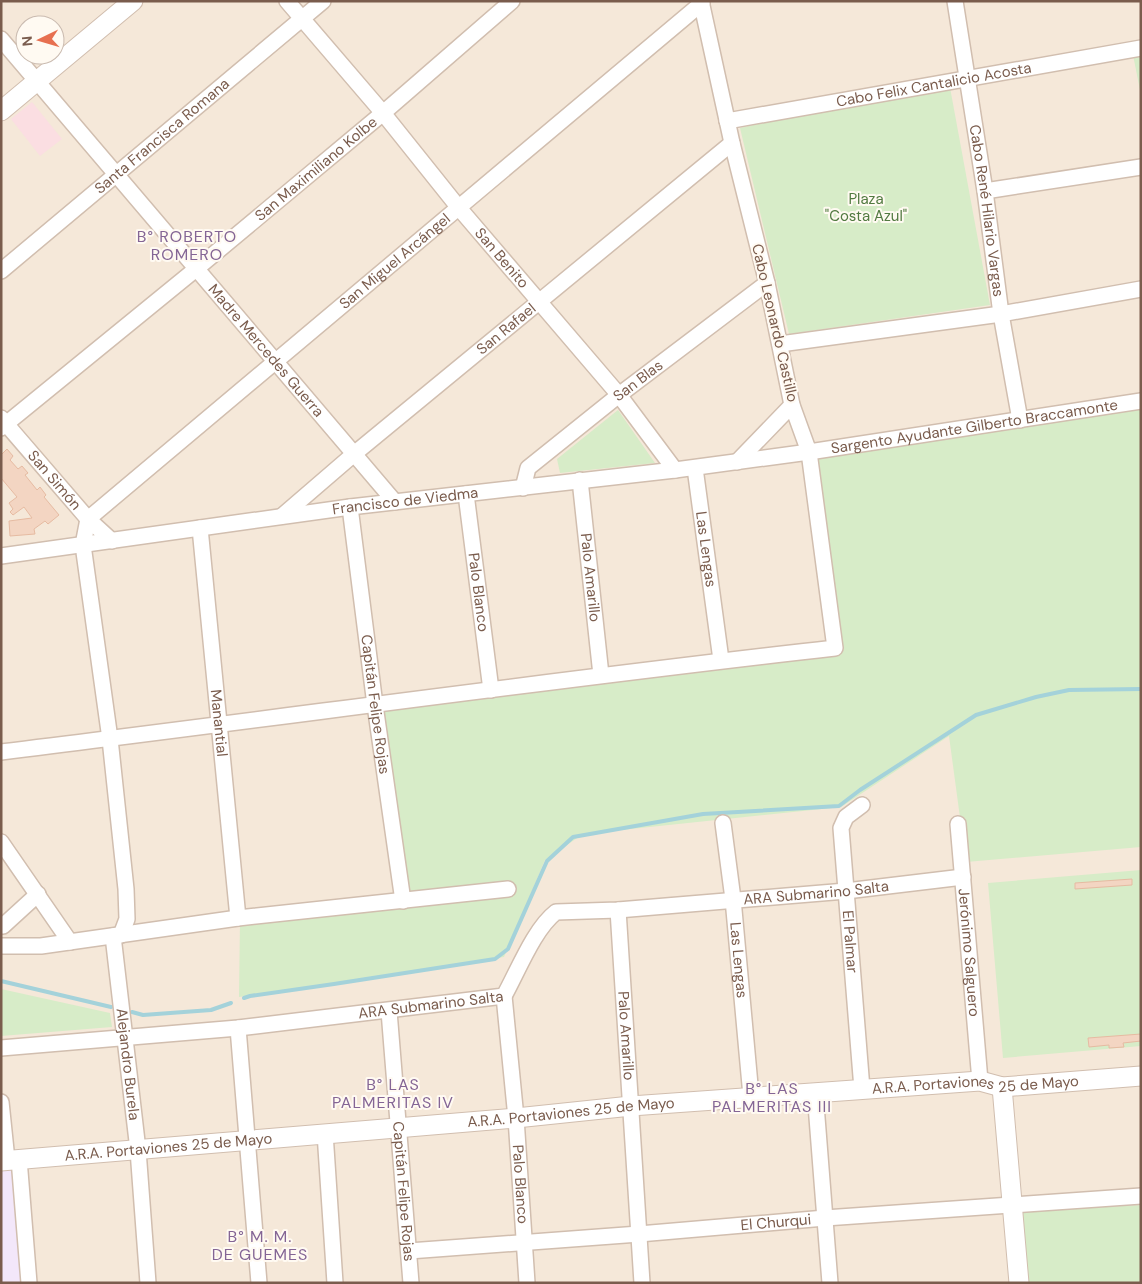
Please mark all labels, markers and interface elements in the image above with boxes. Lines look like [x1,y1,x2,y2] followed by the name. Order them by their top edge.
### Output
[15,15,65,65] north arrow
[18,35,36,47] text: N
[835,57,1033,112] street label: Cabo Felix Cantalicio Acosta
[90,74,234,198] street label: Santa Francisca Romana
[251,112,381,226] street label: San Maximiliano Kolbe
[965,123,1009,298] street label: Cabo René Hilario Vargas
[825,189,907,226] park label: Plaza "Costa Azul"
[335,209,454,314] street label: San Miguel Arcángel
[470,223,533,293] street label: San Benito
[137,226,237,265] district label: B° ROBERTO ROMERO
[747,242,803,404] street label: Cabo Leonardo Castillo
[204,280,328,421] street label: Madre Mercedes Guerra
[472,298,540,359] street label: San Rafael
[609,355,667,406] street label: San Blas
[829,395,1119,459] street label: Sargento Ayudante Gilberto Braccamonte
[23,446,86,514] street label: San Simón
[331,482,479,519] street label: Francisco de Viedma
[691,510,721,588] street label: Las Lengas
[576,532,605,623] street label: Palo Amarillo
[464,552,493,633] street label: Palo Blanco
[356,633,395,775] street label: Capitán Felipe Rojas
[206,689,232,758] street label: Manantial
[742,876,890,910] street label: ARA Submarino Salta
[954,888,984,1018] street label: Jerónimo Salguero
[838,909,863,974] street label: El Palmar
[725,921,752,999] street label: Las Lengas
[357,986,504,1023] street label: ARA Submarino Salta
[613,991,639,1081] street label: Palo Amarillo
[111,1007,144,1121] street label: Alejandro Burela
[871,1071,1080,1099] street label: A.R.A. Portaviones 25 de Mayo
[332,1074,454,1113] district label: B° LAS PALMERITAS IV
[712,1078,832,1117] district label: B° LAS PALMERITAS III
[466,1093,675,1132] street label: A.R.A. Portaviones 25 de Mayo
[388,1121,419,1262] street label: Capitán Felipe Rojas
[64,1128,273,1166] street label: A.R.A. Portaviones 25 de Mayo
[508,1144,533,1225] street label: Palo Blanco
[740,1209,812,1235] street label: El Churqui
[212,1226,308,1265] district label: B° M. M. DE GUEMES

